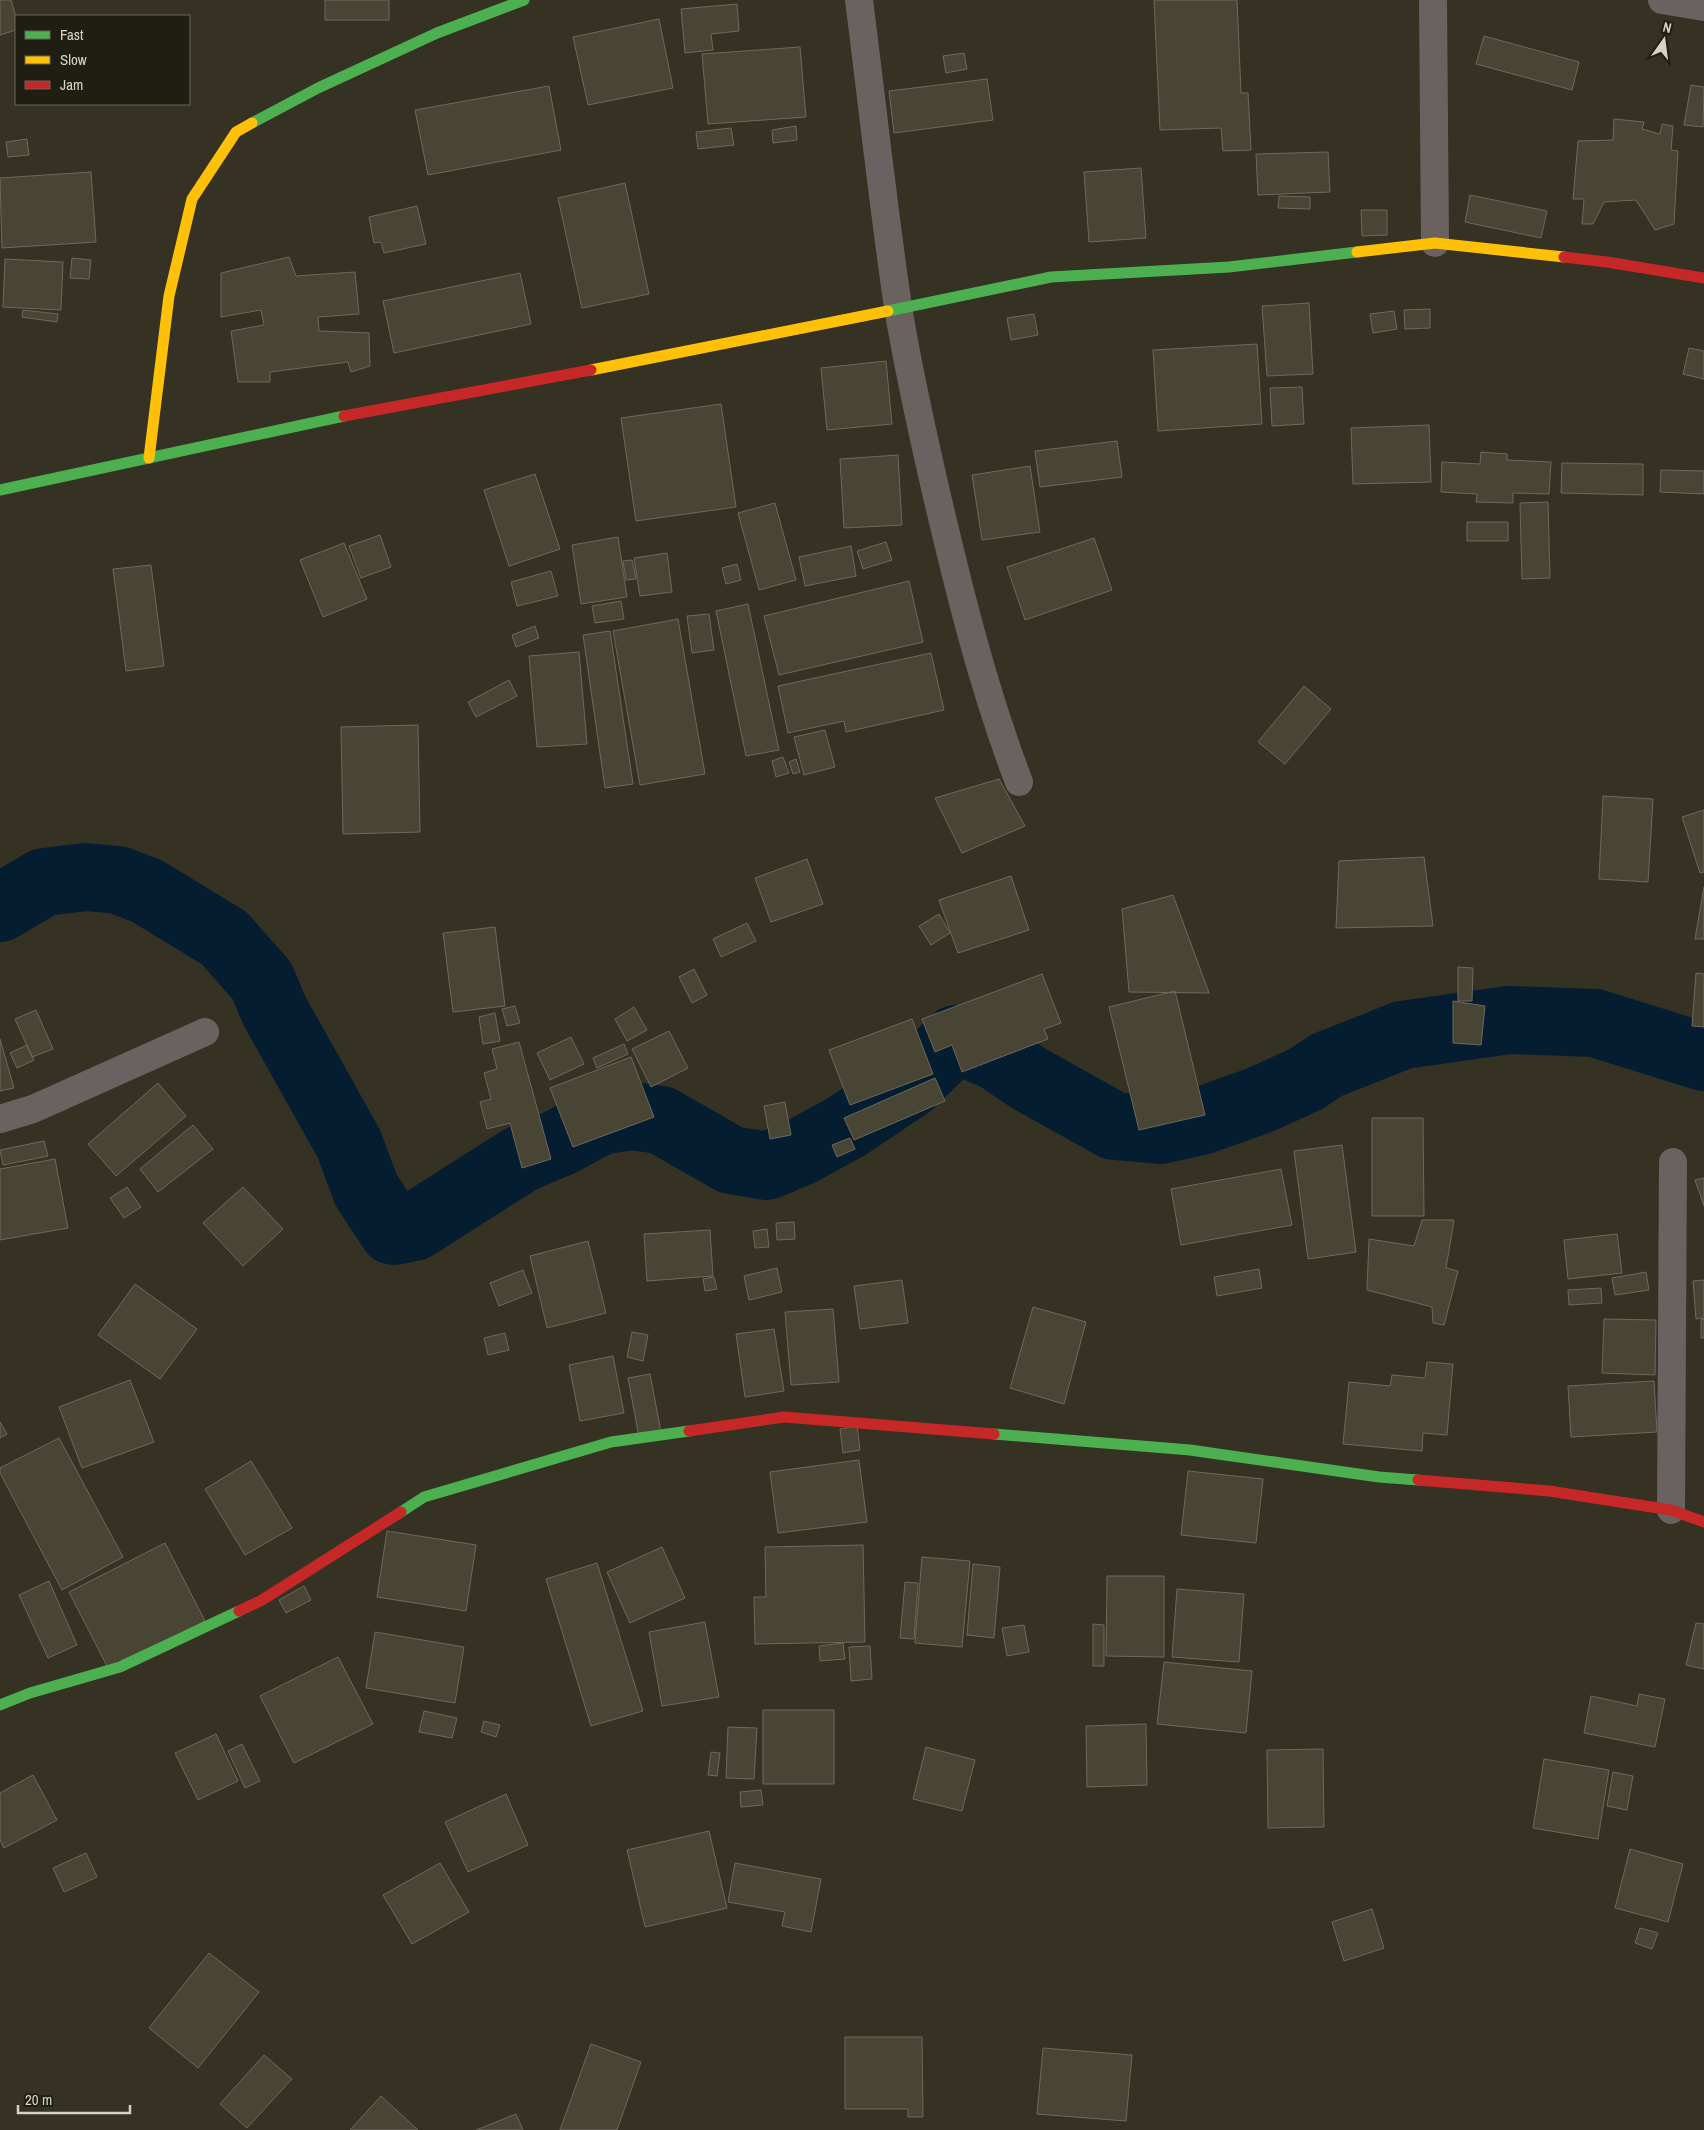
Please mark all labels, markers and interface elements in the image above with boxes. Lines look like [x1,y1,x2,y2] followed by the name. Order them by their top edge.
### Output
[15,15,190,105] legend
[1639,15,1689,65] north arrow
[1661,18,1673,37] text: N
[60,24,84,45] text: Fast
[60,49,87,70] text: Slow
[60,74,83,95] text: Jam
[18,2082,130,2114] scale bar
[25,2089,52,2110] text: 20 m

